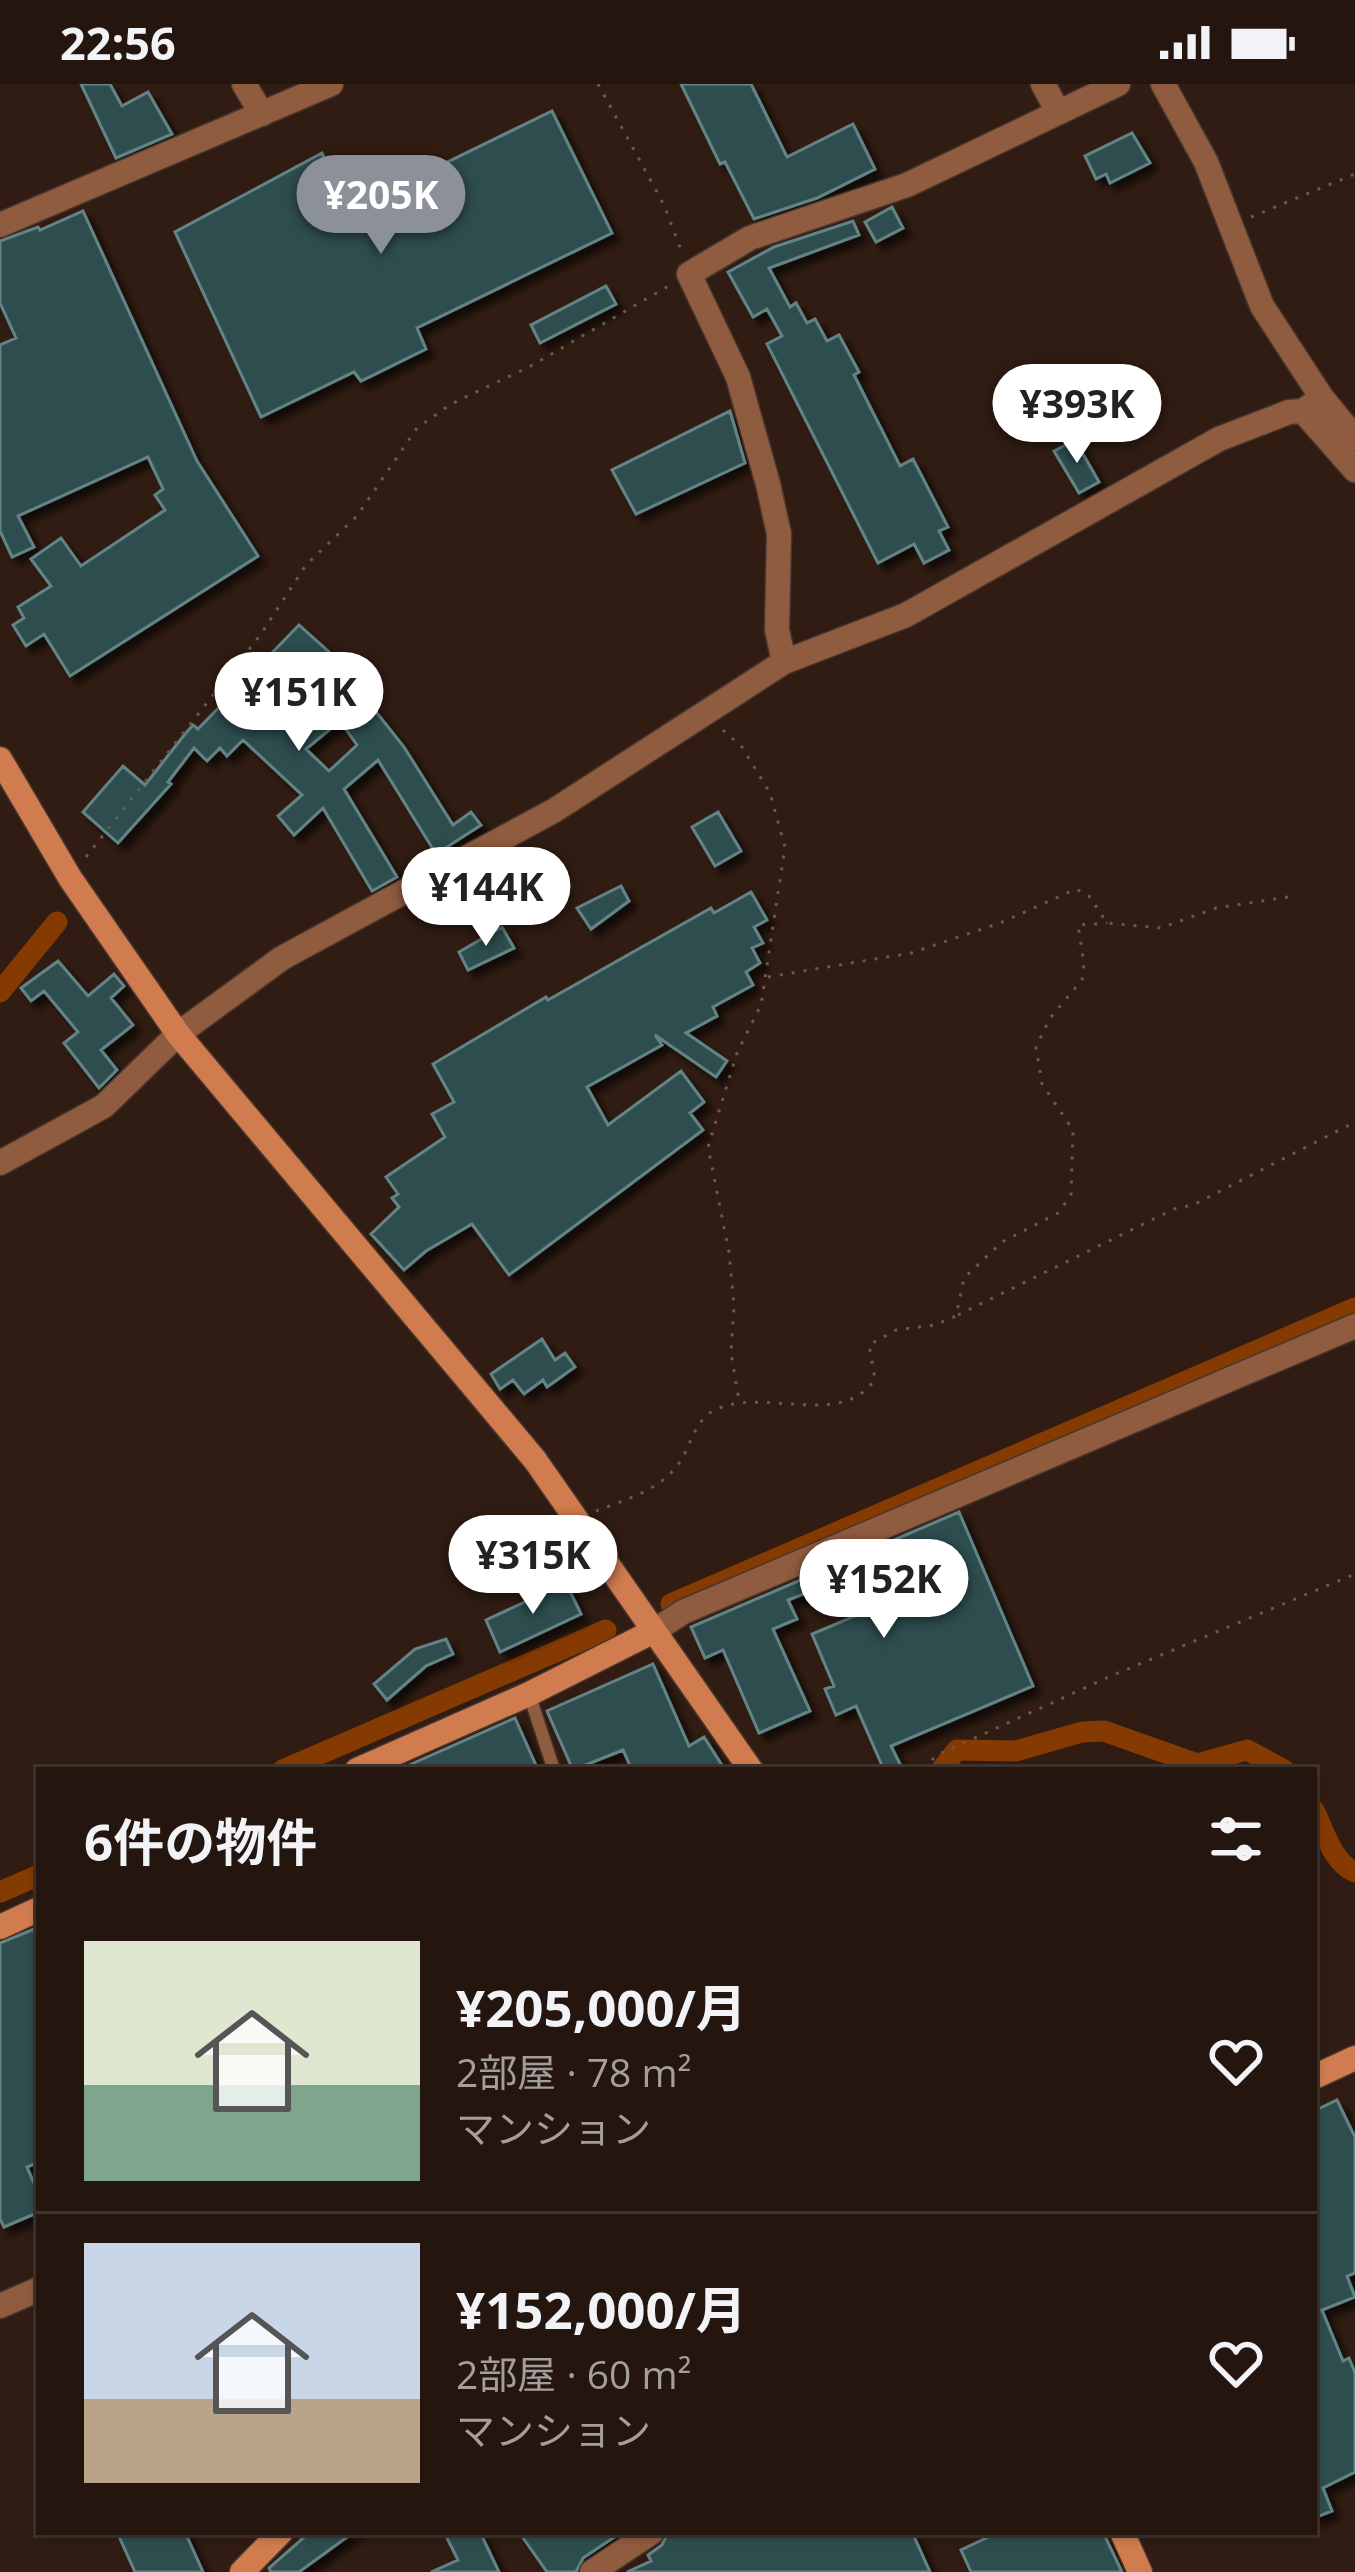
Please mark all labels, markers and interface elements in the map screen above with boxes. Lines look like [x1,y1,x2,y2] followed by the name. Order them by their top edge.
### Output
[60,12,176,73] text: 22:56
[297,155,465,257] pin: ¥205K
[323,167,439,220] text: ¥205K
[993,364,1161,466] pin: ¥393K
[1019,376,1135,429] text: ¥393K
[215,652,383,754] pin: ¥151K
[241,664,357,717] text: ¥151K
[402,847,570,949] pin: ¥144K
[428,859,544,912] text: ¥144K
[449,1515,617,1617] pin: ¥315K
[475,1527,591,1580] text: ¥315K
[800,1539,968,1641] pin: ¥152K
[826,1551,942,1604] text: ¥152K
[84,1806,317,1876] text: 6件の物件
[1203,1806,1269,1872] icon: filters
[456,1972,747,2042] text: ¥205,000/月
[180,1989,324,2133] icon: home
[1203,2028,1269,2094] icon: heart
[456,2045,691,2098] text: 2部屋 · 78 m²
[456,2101,651,2154] text: マンション
[456,2274,747,2344] text: ¥152,000/月
[180,2291,324,2435] icon: home
[1203,2330,1269,2396] icon: heart
[456,2347,691,2400] text: 2部屋 · 60 m²
[456,2403,651,2456] text: マンション

